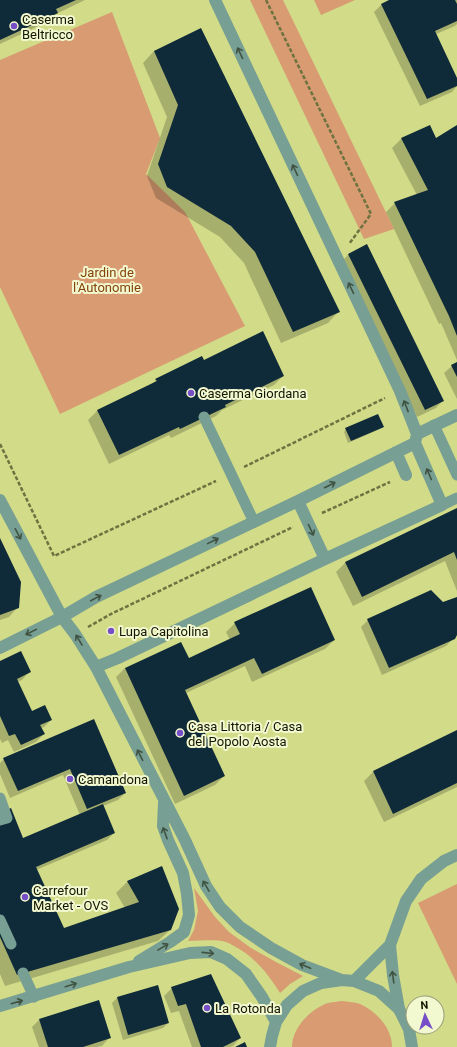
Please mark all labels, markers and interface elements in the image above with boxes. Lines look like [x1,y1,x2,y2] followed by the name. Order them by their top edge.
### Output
[22,12,74,42] place label: Caserma Beltricco
[9,21,19,31] marker: Caserma Beltricco
[236,47,243,59] one-way arrow
[291,165,298,177] one-way arrow
[73,265,141,295] park label: Jardin de l'Autonomie
[347,282,354,294] one-way arrow
[199,386,307,401] place label: Caserma Giordana
[186,388,196,398] marker: Caserma Giordana
[401,400,409,412] one-way arrow
[425,468,432,480] one-way arrow
[324,481,336,488] one-way arrow
[308,524,315,536] one-way arrow
[15,528,22,540] one-way arrow
[207,537,219,544] one-way arrow
[90,594,102,601] one-way arrow
[119,624,209,639] place label: Lupa Capitolina
[106,626,116,636] marker: Lupa Capitolina
[25,629,37,637] one-way arrow
[75,634,83,646] one-way arrow
[188,719,302,749] place label: Casa Littoria / Casa del Popolo Aosta
[175,728,185,738] marker: Casa Littoria / Casa del Popolo Aosta
[136,749,143,761] one-way arrow
[78,772,148,787] place label: Camandona
[65,774,75,784] marker: Camandona
[161,826,168,839] one-way arrow
[202,880,210,892] one-way arrow
[33,883,109,913] place label: Carrefour Market - OVS
[20,892,30,902] marker: Carrefour Market - OVS
[157,943,168,951] one-way arrow
[202,950,215,957] one-way arrow
[300,962,312,969] one-way arrow
[389,971,397,984] one-way arrow
[64,981,77,988] one-way arrow
[405,995,445,1035] north arrow
[10,998,23,1005] one-way arrow
[420,999,429,1012] text: N
[215,1001,281,1016] place label: La Rotonda
[202,1003,212,1013] marker: La Rotonda

